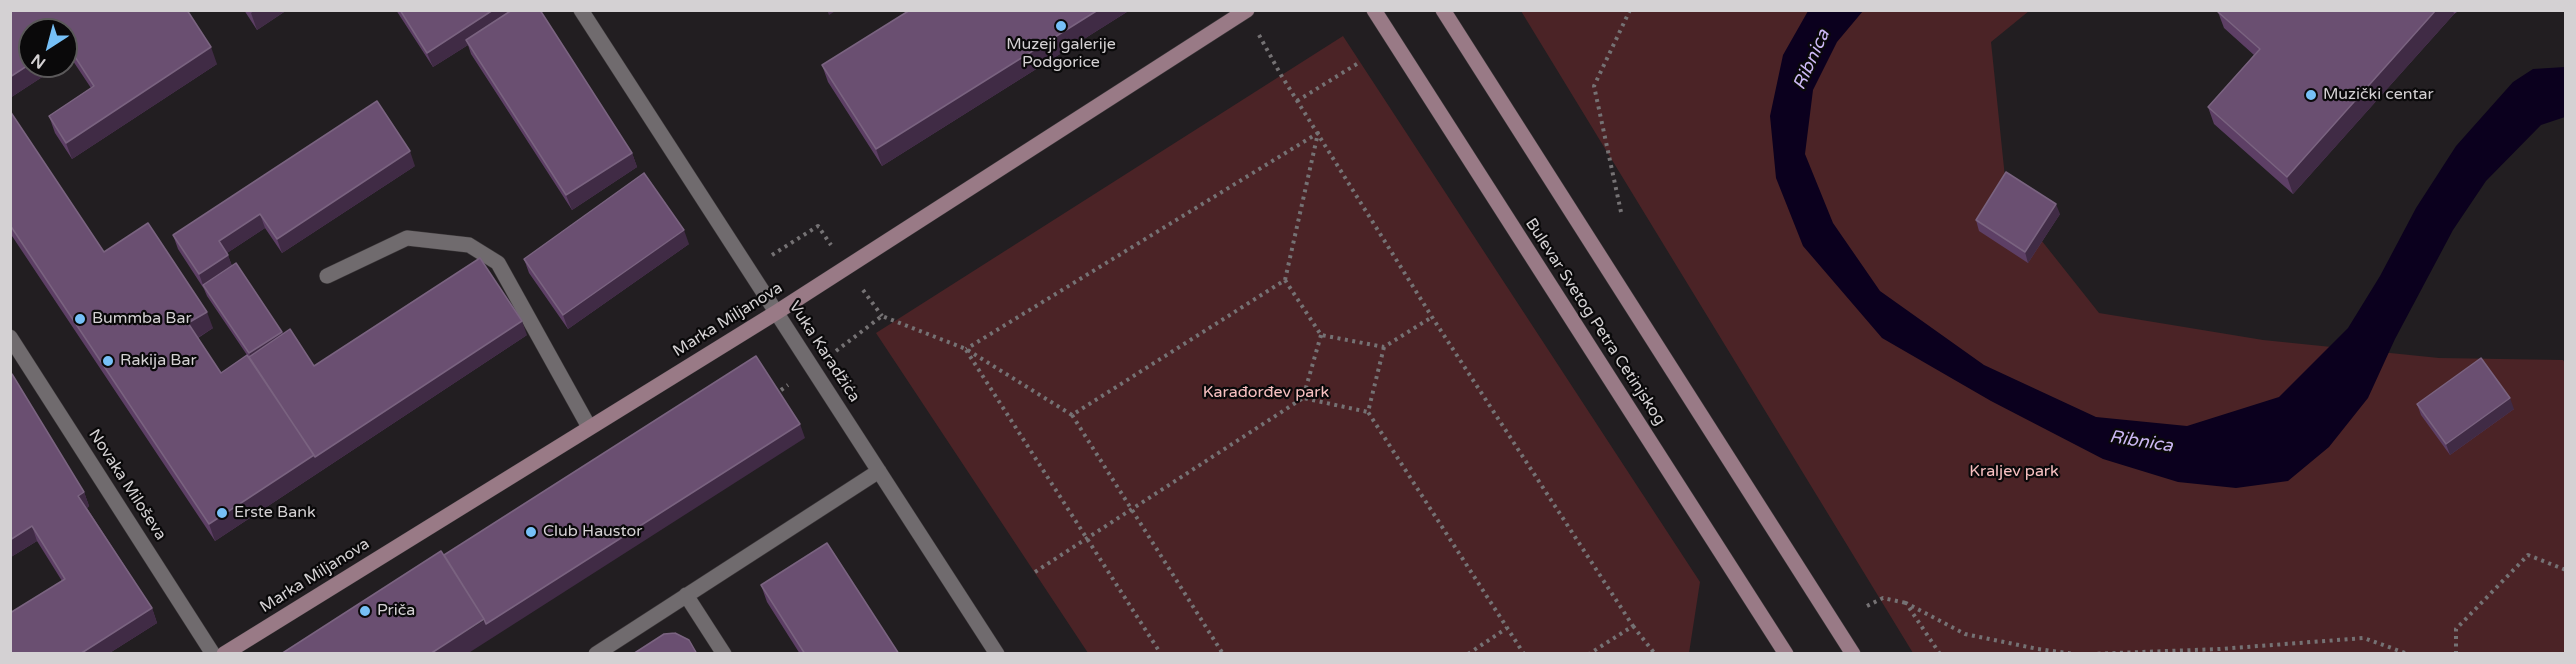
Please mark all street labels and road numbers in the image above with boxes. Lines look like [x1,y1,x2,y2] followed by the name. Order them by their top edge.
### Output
[1521,215,1669,429] street label: Bulevar Svetog Petra Cetinjskog
[670,279,786,361] street label: Marka Miljanova
[784,298,864,406] street label: Vuka Karadžića
[84,426,170,544] street label: Novaka Miloševa
[257,535,373,617] street label: Marka Miljanova

